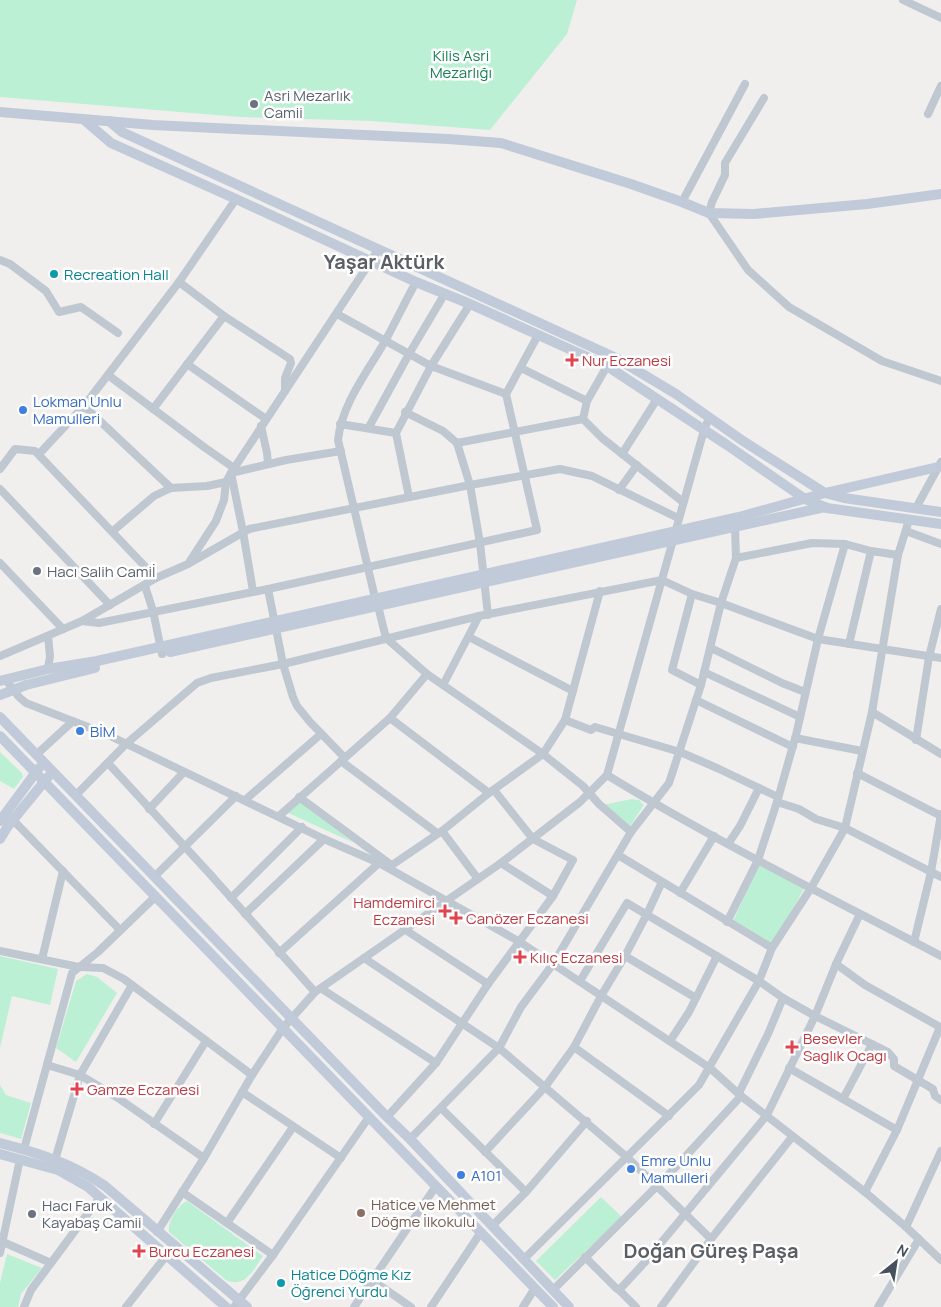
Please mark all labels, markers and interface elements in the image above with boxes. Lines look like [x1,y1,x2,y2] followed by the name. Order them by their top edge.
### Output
[430,45,492,83] park label: Kilis Asri Mezarlığı
[264,85,351,123] place label: Asri Mezarlık Camii
[248,98,260,110] marker: Asri Mezarlık Camii
[324,248,446,275] district label: Yaşar Aktürk
[64,264,169,285] place label: Recreation Hall
[48,268,60,280] marker: Recreation Hall
[582,350,671,371] place label: Nur Eczanesi
[566,354,578,366] marker: Nur Eczanesi
[33,391,122,429] place label: Lokman Unlu Mamulleri
[17,404,29,416] marker: Lokman Unlu Mamulleri
[47,561,155,582] place label: Hacı Salih Camiİ
[31,565,43,577] marker: Hacı Salih Camiİ
[90,721,115,742] place label: BİM
[74,725,86,737] marker: BİM
[353,892,435,930] place label: Hamdemirci Eczanesi
[439,905,451,917] marker: Hamdemirci Eczanesi
[466,908,589,929] place label: Canözer Eczanesi
[450,912,462,924] marker: Canözer Eczanesi
[530,947,622,968] place label: Kılıç Eczanesi
[514,951,526,963] marker: Kılıç Eczanesi
[803,1028,887,1066] place label: Besevler Saglık Ocagı
[785,1040,799,1054] marker: Besevler Saglık Ocagı
[87,1079,199,1100] place label: Gamze Eczanesi
[71,1083,83,1095] marker: Gamze Eczanesi
[641,1150,711,1188] place label: Emre Unlu Mamulleri
[625,1163,637,1175] marker: Emre Unlu Mamulleri
[471,1165,501,1186] place label: A101
[455,1169,467,1181] marker: A101
[371,1194,496,1232] place label: Hatice ve Mehmet Döğme İlkokulu
[42,1195,142,1233] place label: Hacı Faruk Kayabaş Camii
[355,1207,367,1219] marker: Hatice ve Mehmet Döğme İlkokulu
[26,1208,38,1220] marker: Hacı Faruk Kayabaş Camii
[624,1237,798,1264] district label: Doğan Güreş Paşa
[871,1237,921,1287] north arrow
[894,1240,912,1261] text: N
[149,1241,254,1262] place label: Burcu Eczanesi
[133,1245,145,1257] marker: Burcu Eczanesi
[291,1264,412,1302] place label: Hatice Döğme Kız Öğrenci Yurdu
[275,1277,287,1289] marker: Hatice Döğme Kız Öğrenci Yurdu

